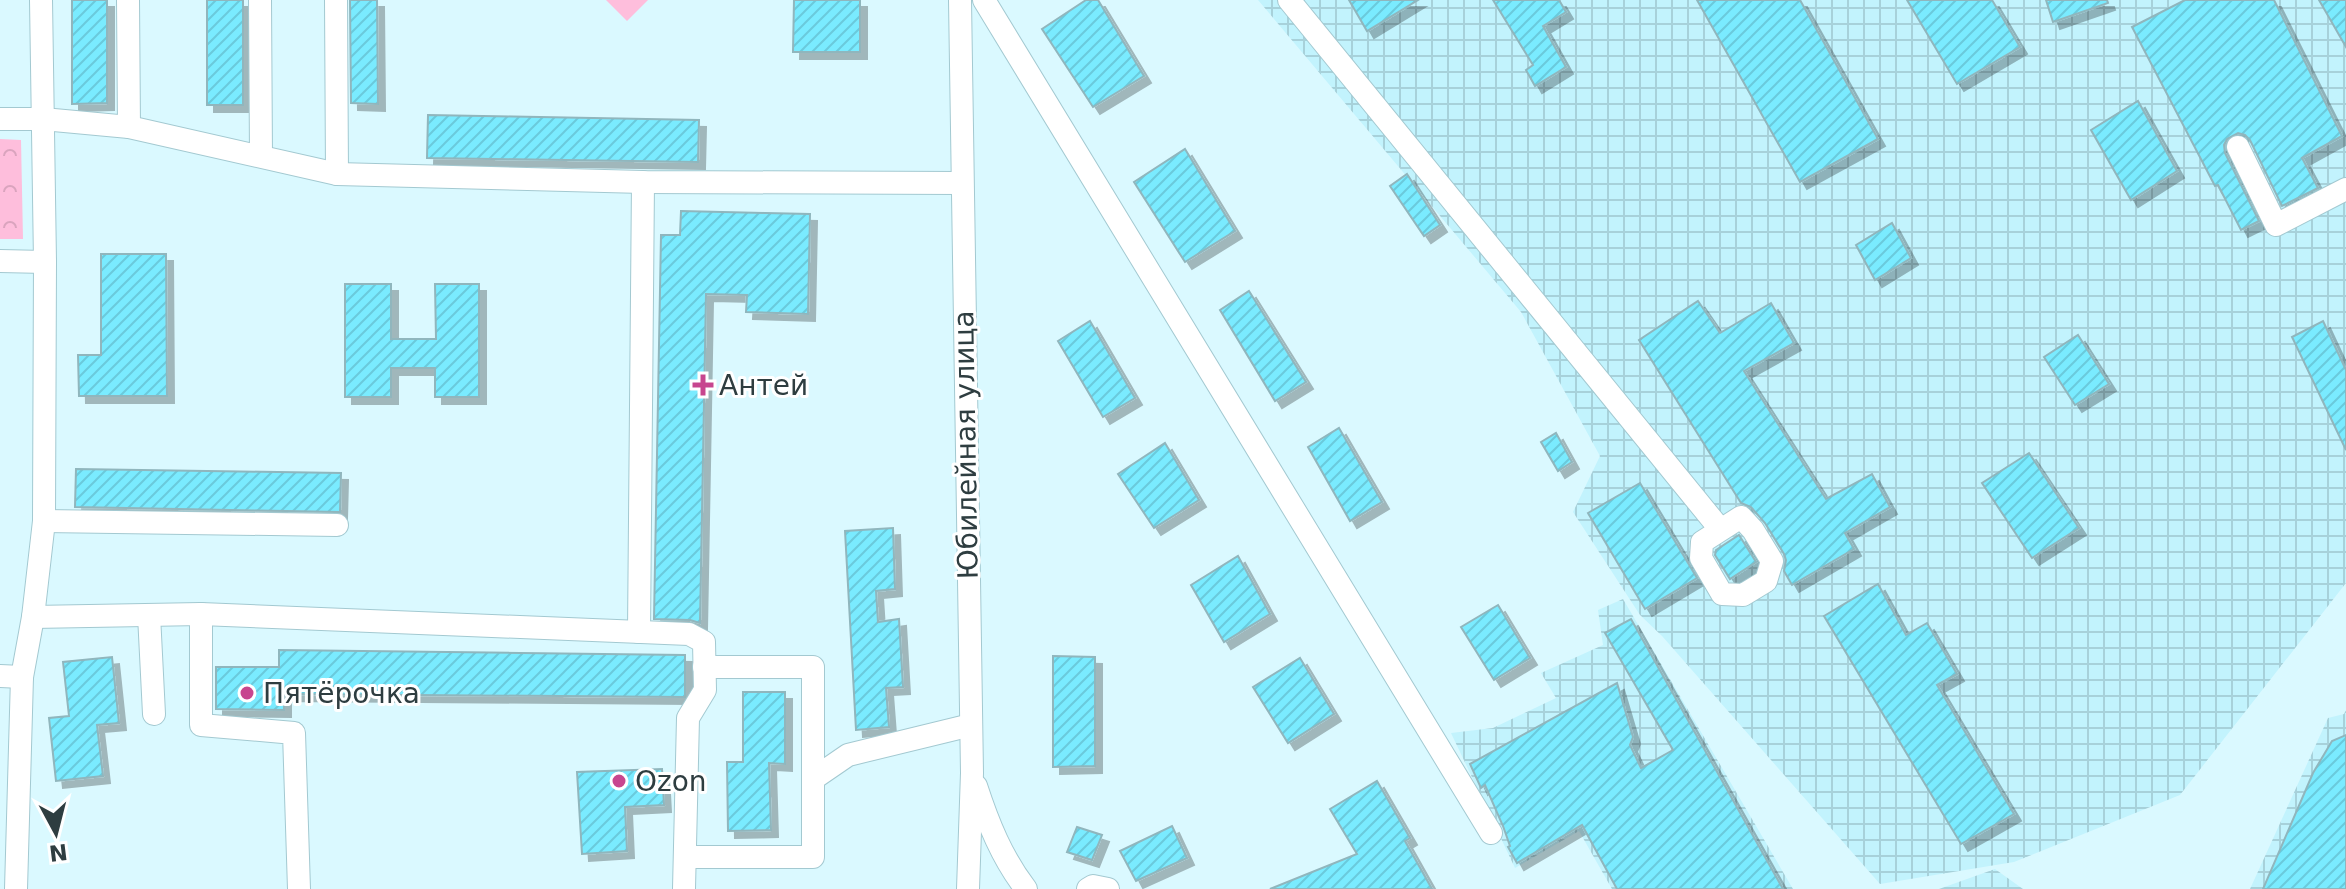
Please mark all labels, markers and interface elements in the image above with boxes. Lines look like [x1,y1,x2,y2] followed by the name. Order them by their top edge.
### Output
[947,310,985,580] street label: Юбилейная улица
[719,369,808,402] place label: Антей
[694,376,712,394] marker: Антей
[263,677,420,710] place label: Пятёрочка
[238,684,256,702] marker: Пятёрочка
[635,765,707,798] place label: Ozon
[610,772,628,790] marker: Ozon
[16,793,96,873] north arrow
[48,839,69,866] text: N

